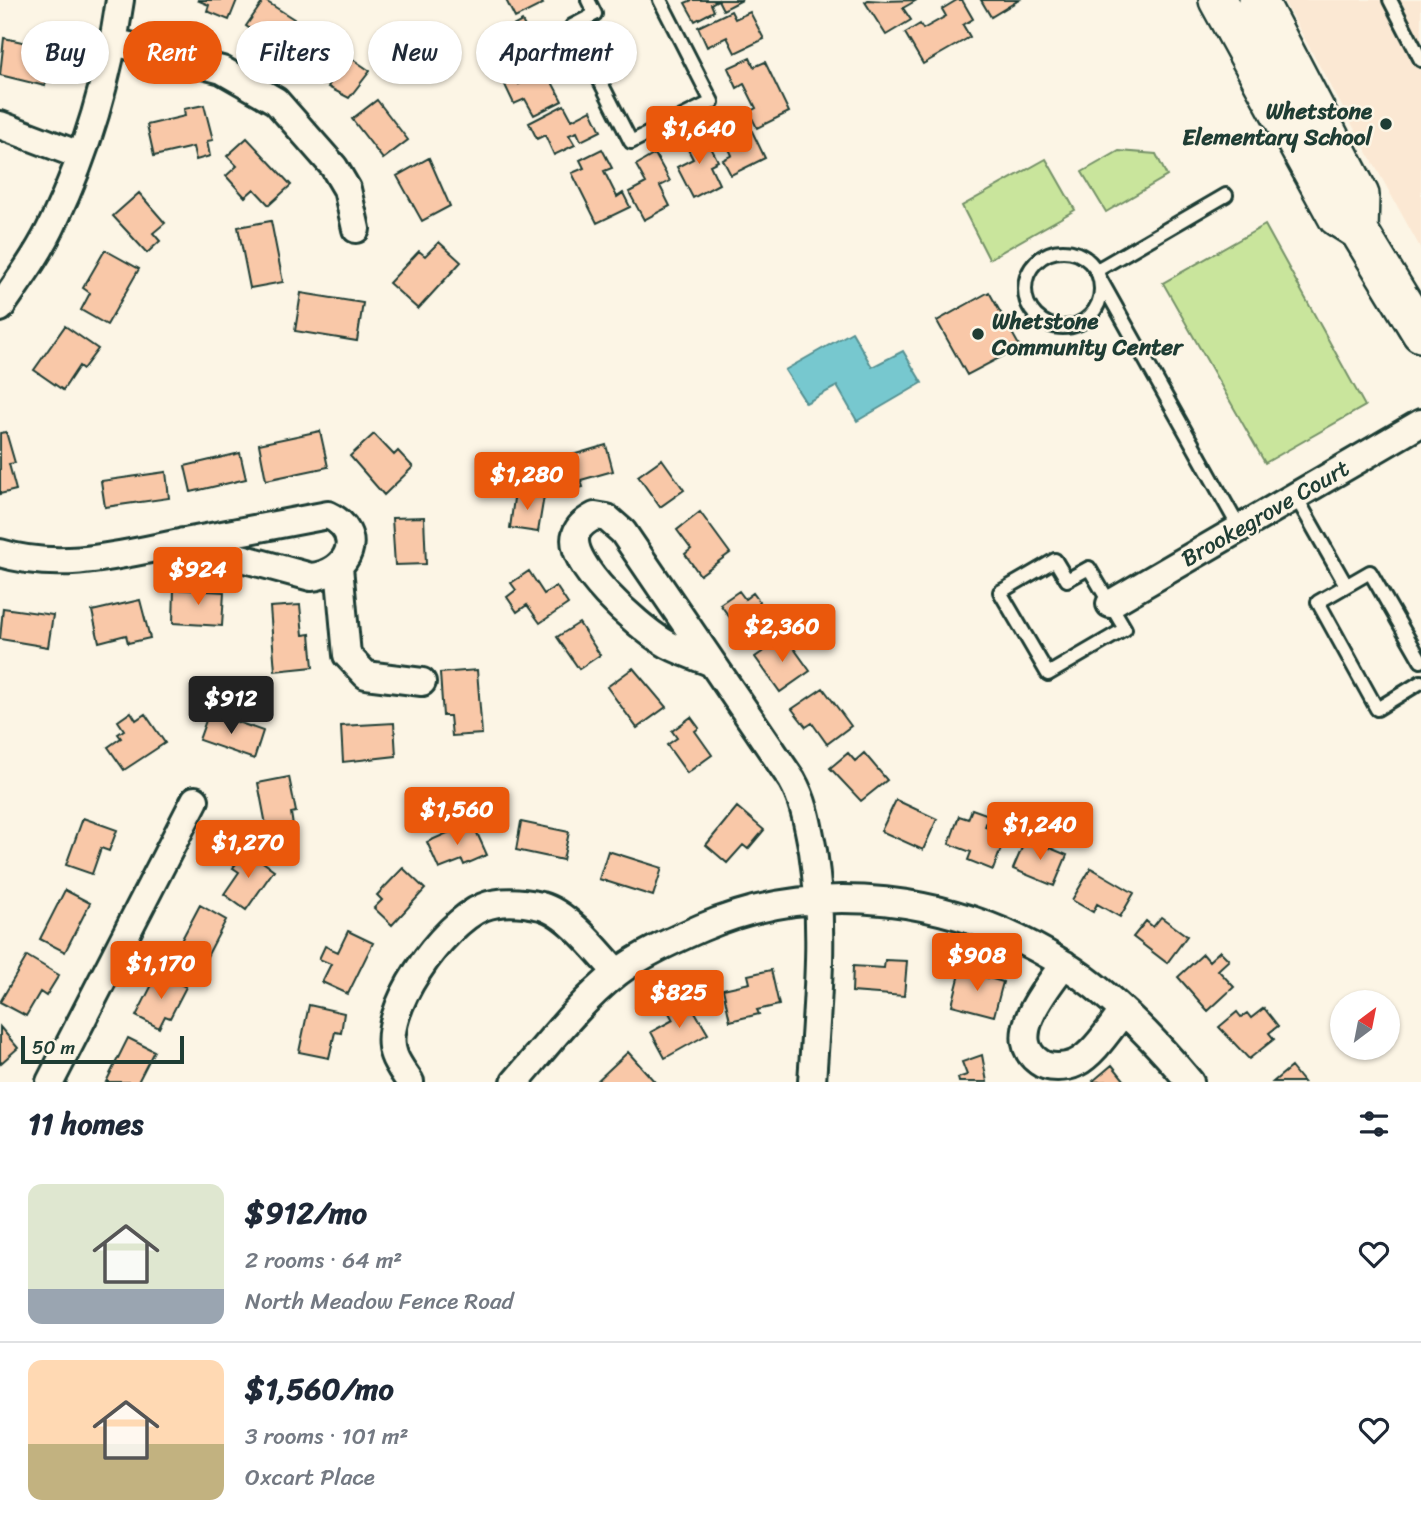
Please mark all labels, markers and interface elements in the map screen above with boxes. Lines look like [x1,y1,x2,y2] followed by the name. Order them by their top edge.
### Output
[21,21,109,84] chip: Buy
[123,21,222,84] chip: Rent
[236,21,354,84] chip: Filters
[368,21,462,84] chip: New
[476,21,637,84] chip: Apartment
[1182,91,1373,158] place label: Whetstone Elementary School
[642,106,756,166] pin: $1,640
[662,108,736,149] text: $1,640
[1378,116,1394,132] marker: Whetstone Elementary School
[991,301,1185,368] place label: Whetstone Community Center
[970,326,986,342] marker: Whetstone Community Center
[1173,448,1358,579] street label: Brookegrove Court
[470,452,584,512] pin: $1,280
[490,454,564,495] text: $1,280
[157,548,239,607] pin: $924
[169,549,227,590] text: $924
[725,604,839,664] pin: $2,360
[744,606,820,647] text: $2,360
[190,676,272,736] pin: $912
[205,678,257,719] text: $912
[400,788,514,847] pin: $1,560
[420,789,494,830] text: $1,560
[983,802,1097,862] pin: $1,240
[1003,804,1077,845] text: $1,240
[191,820,305,880] pin: $1,270
[212,822,284,863] text: $1,270
[936,934,1018,993] pin: $908
[948,935,1006,976] text: $908
[104,942,218,1001] pin: $1,170
[126,943,196,984] text: $1,170
[638,970,720,1030] pin: $825
[651,972,707,1013] text: $825
[1330,990,1400,1060] north arrow
[1330,990,1400,1060] map controls
[32,1031,75,1064] text: 50 m
[21,1033,184,1065] scale bar
[28,1097,143,1151] text: 11 homes
[1355,1105,1393,1143] icon: filters
[245,1186,367,1240] text: $912/mo
[84,1212,168,1296] icon: home
[1355,1235,1393,1273] icon: heart
[245,1240,402,1281] text: 2 rooms · 64 m²
[245,1281,514,1322] text: North Meadow Fence Road
[245,1362,394,1416] text: $1,560/mo
[84,1388,168,1472] icon: home
[1355,1411,1393,1449] icon: heart
[245,1416,409,1457] text: 3 rooms · 101 m²
[245,1457,375,1498] text: Oxcart Place

